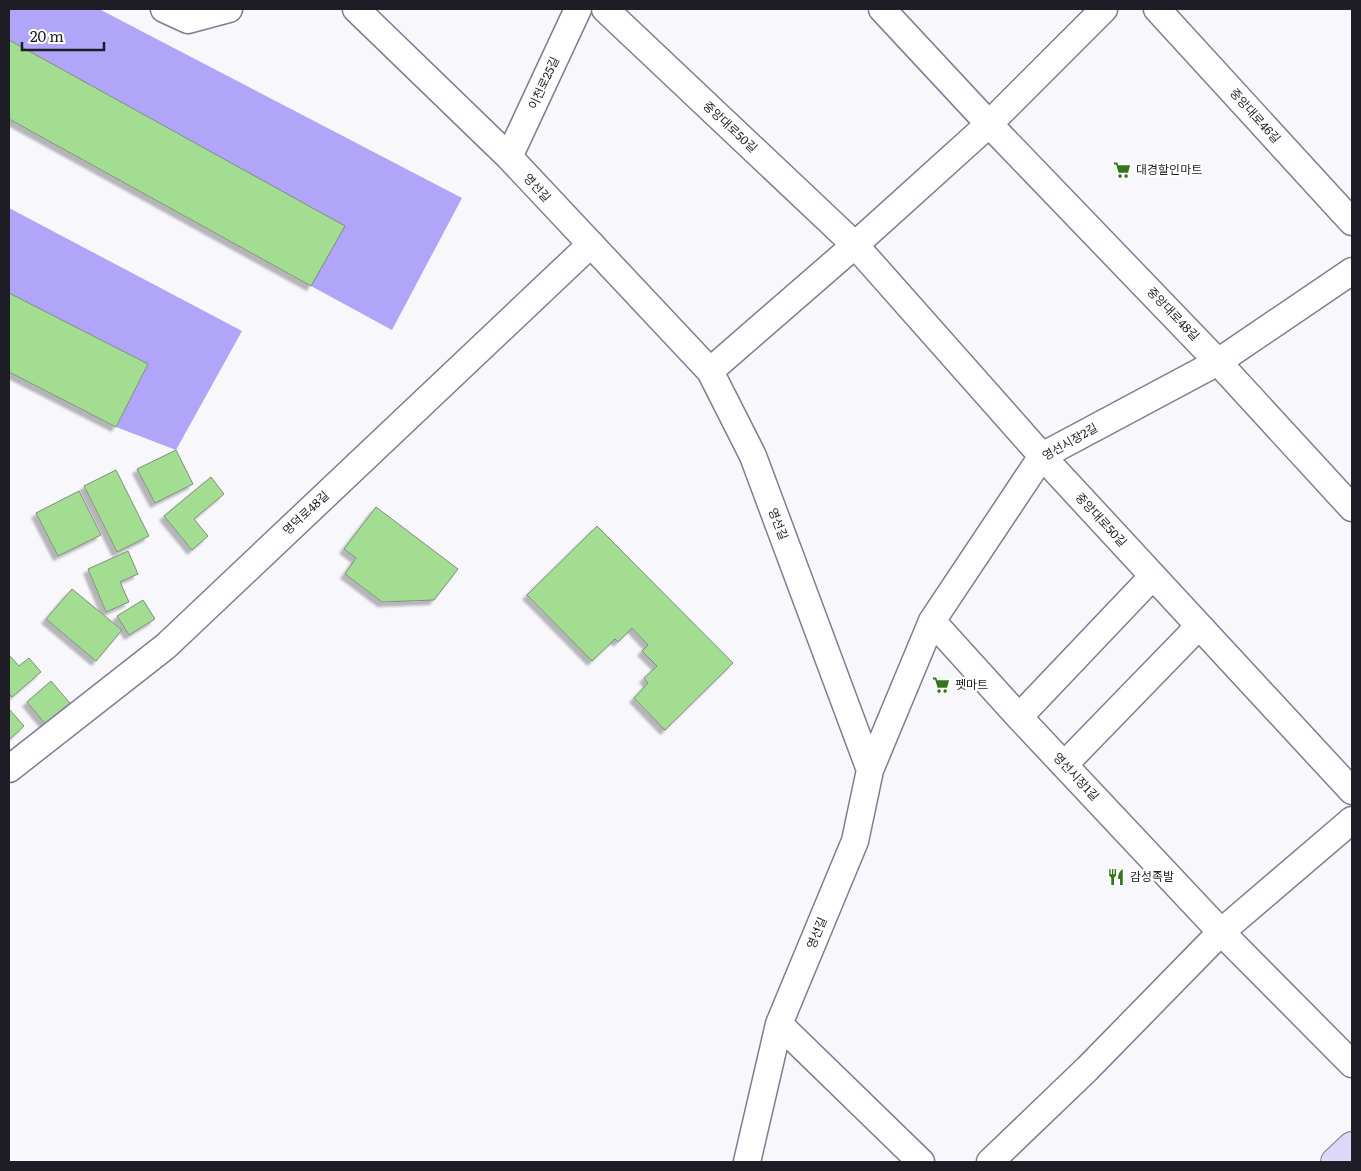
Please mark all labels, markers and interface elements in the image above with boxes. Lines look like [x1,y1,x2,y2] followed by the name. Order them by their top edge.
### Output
[22,20,105,52] scale bar
[30,24,64,47] text: 20 m
[523,53,563,112] street label: 이천로25길
[1226,84,1285,147] street label: 중앙대로46길
[700,96,762,156] street label: 중앙대로50길
[1112,160,1132,180] supermarket icon: 대경할인마트
[1136,160,1202,178] place label: 대경할인마트
[520,169,556,206] street label: 영선길
[1143,282,1204,344] street label: 중앙대로48길
[1038,418,1101,464] street label: 영선시장2길
[278,486,332,538] street label: 명덕로48길
[1072,488,1132,550] street label: 중앙대로50길
[765,505,793,542] street label: 영선길
[931,675,951,695] supermarket icon: 펫마트
[955,675,988,693] place label: 펫마트
[1050,748,1104,804] street label: 영선시장1길
[1106,867,1126,887] restaurant icon: 감성족발
[1130,867,1174,885] place label: 감성족발
[802,914,831,951] street label: 영선길

